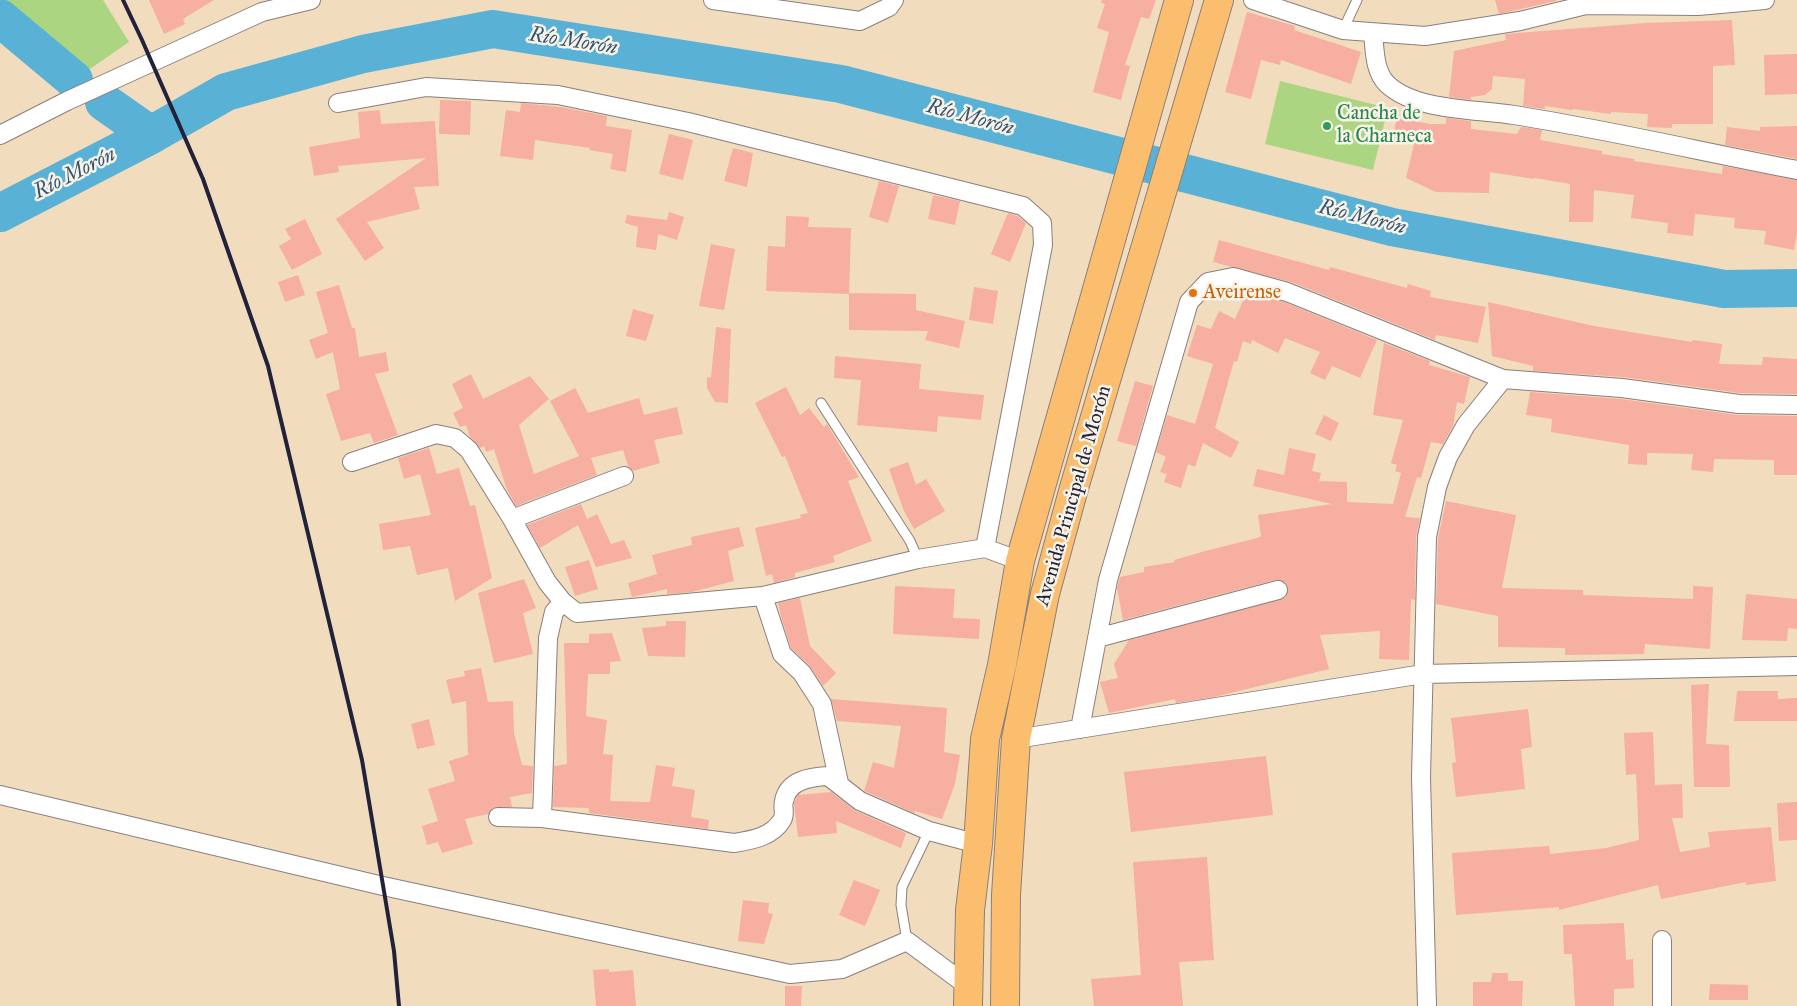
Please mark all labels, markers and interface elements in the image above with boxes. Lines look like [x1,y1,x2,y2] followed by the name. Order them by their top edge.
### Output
[527,23,619,61] water label: Río Morón
[924,94,1016,142] water label: Río Morón
[1337,102,1432,149] place label: Cancha de la Charneca
[1321,120,1333,132] marker: Cancha de la Charneca
[30,143,120,205] water label: Río Morón
[1316,195,1408,241] water label: Río Morón
[1203,281,1281,305] place label: Aveirense
[1187,287,1199,299] marker: Aveirense
[1031,383,1117,609] street label: Avenida Principal de Morón

